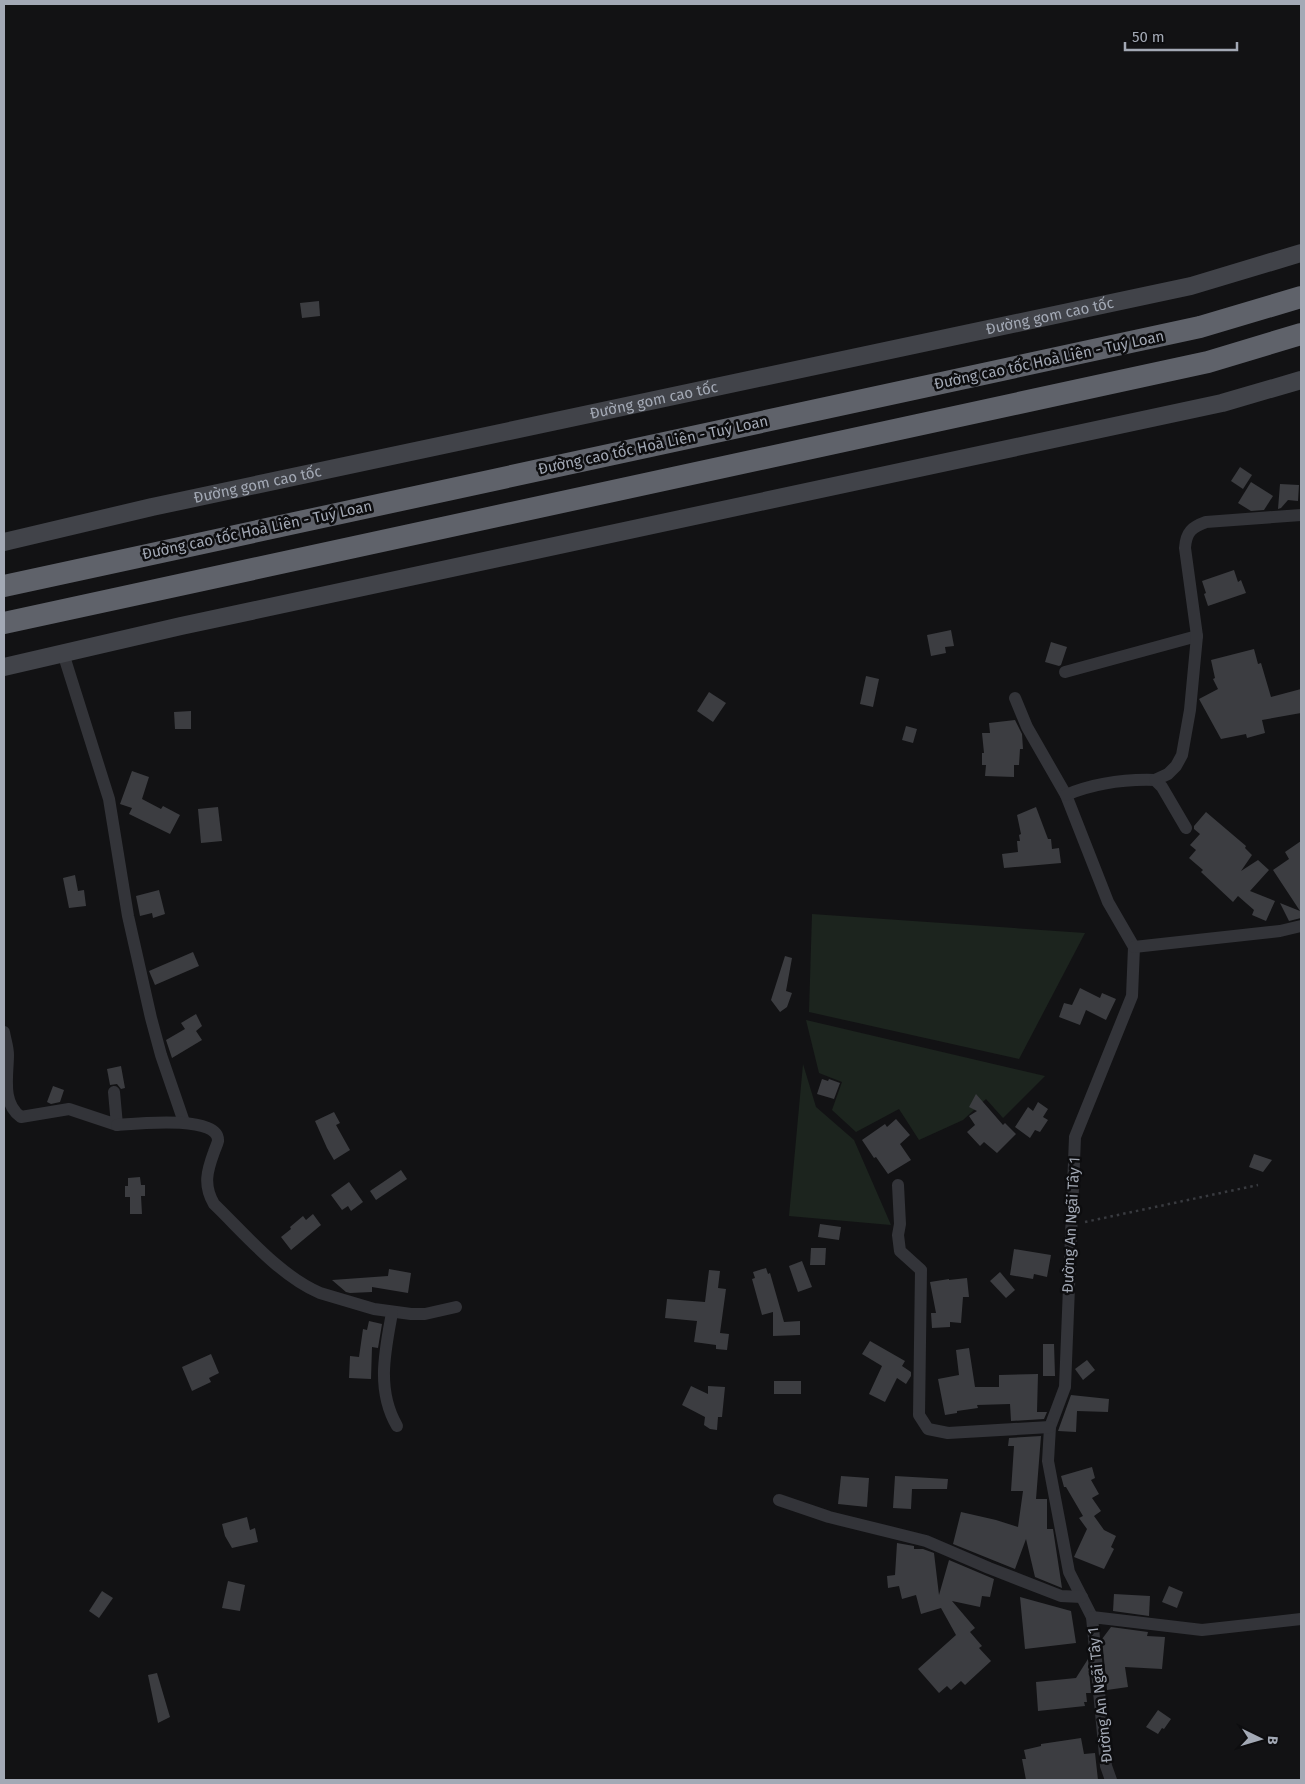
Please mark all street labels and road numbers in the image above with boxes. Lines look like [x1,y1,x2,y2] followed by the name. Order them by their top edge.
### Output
[984,294,1115,338] street label: Đường gom cao tốc
[932,327,1166,393] street label: Đường cao tốc Hoà Liên - Tuý Loan
[588,378,719,423] street label: Đường gom cao tốc
[536,412,770,478] street label: Đường cao tốc Hoà Liên - Tuý Loan
[192,462,323,507] street label: Đường gom cao tốc
[140,497,374,563] street label: Đường cao tốc Hoà Liên - Tuý Loan
[1058,1156,1084,1294] street label: Đường An Ngãi Tây 1
[1084,1626,1116,1764] street label: Đường An Ngãi Tây 1

